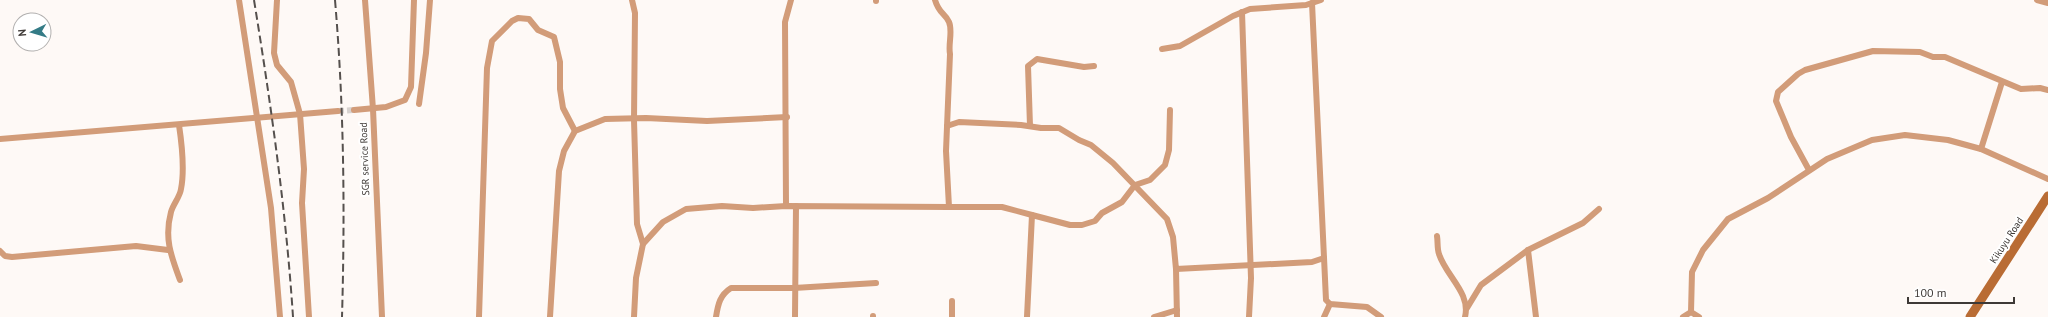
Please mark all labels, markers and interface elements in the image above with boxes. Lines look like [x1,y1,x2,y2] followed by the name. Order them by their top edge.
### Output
[12,12,52,52] north arrow
[15,29,29,37] text: N
[357,122,372,196] street label: SGR service Road
[1987,215,2026,266] street label: Kikuyu Road
[1908,279,2014,305] scale bar
[1914,285,1947,300] text: 100 m

